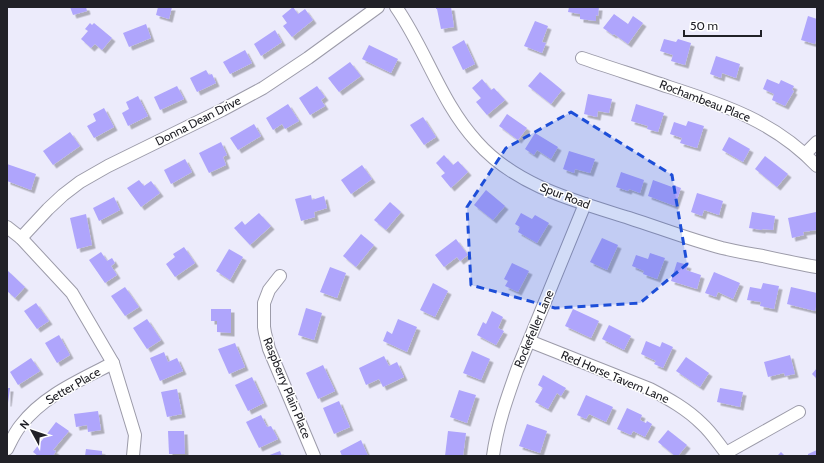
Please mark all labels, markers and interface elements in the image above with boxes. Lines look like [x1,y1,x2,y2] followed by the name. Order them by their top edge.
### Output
[684,12,761,38] scale bar
[690,18,718,33] text: 50 m
[658,76,753,125] street label: Rochambeau Place
[152,93,243,149] street label: Donna Dean Drive
[538,179,592,212] street label: Spur Road
[510,288,557,370] street label: Rockefeller Lane
[260,335,315,441] street label: Raspberry Plain Place
[559,347,672,406] street label: Red Horse Tavern Lane
[43,364,103,407] street label: Setter Place
[12,411,52,451] north arrow
[16,417,32,432] text: N

